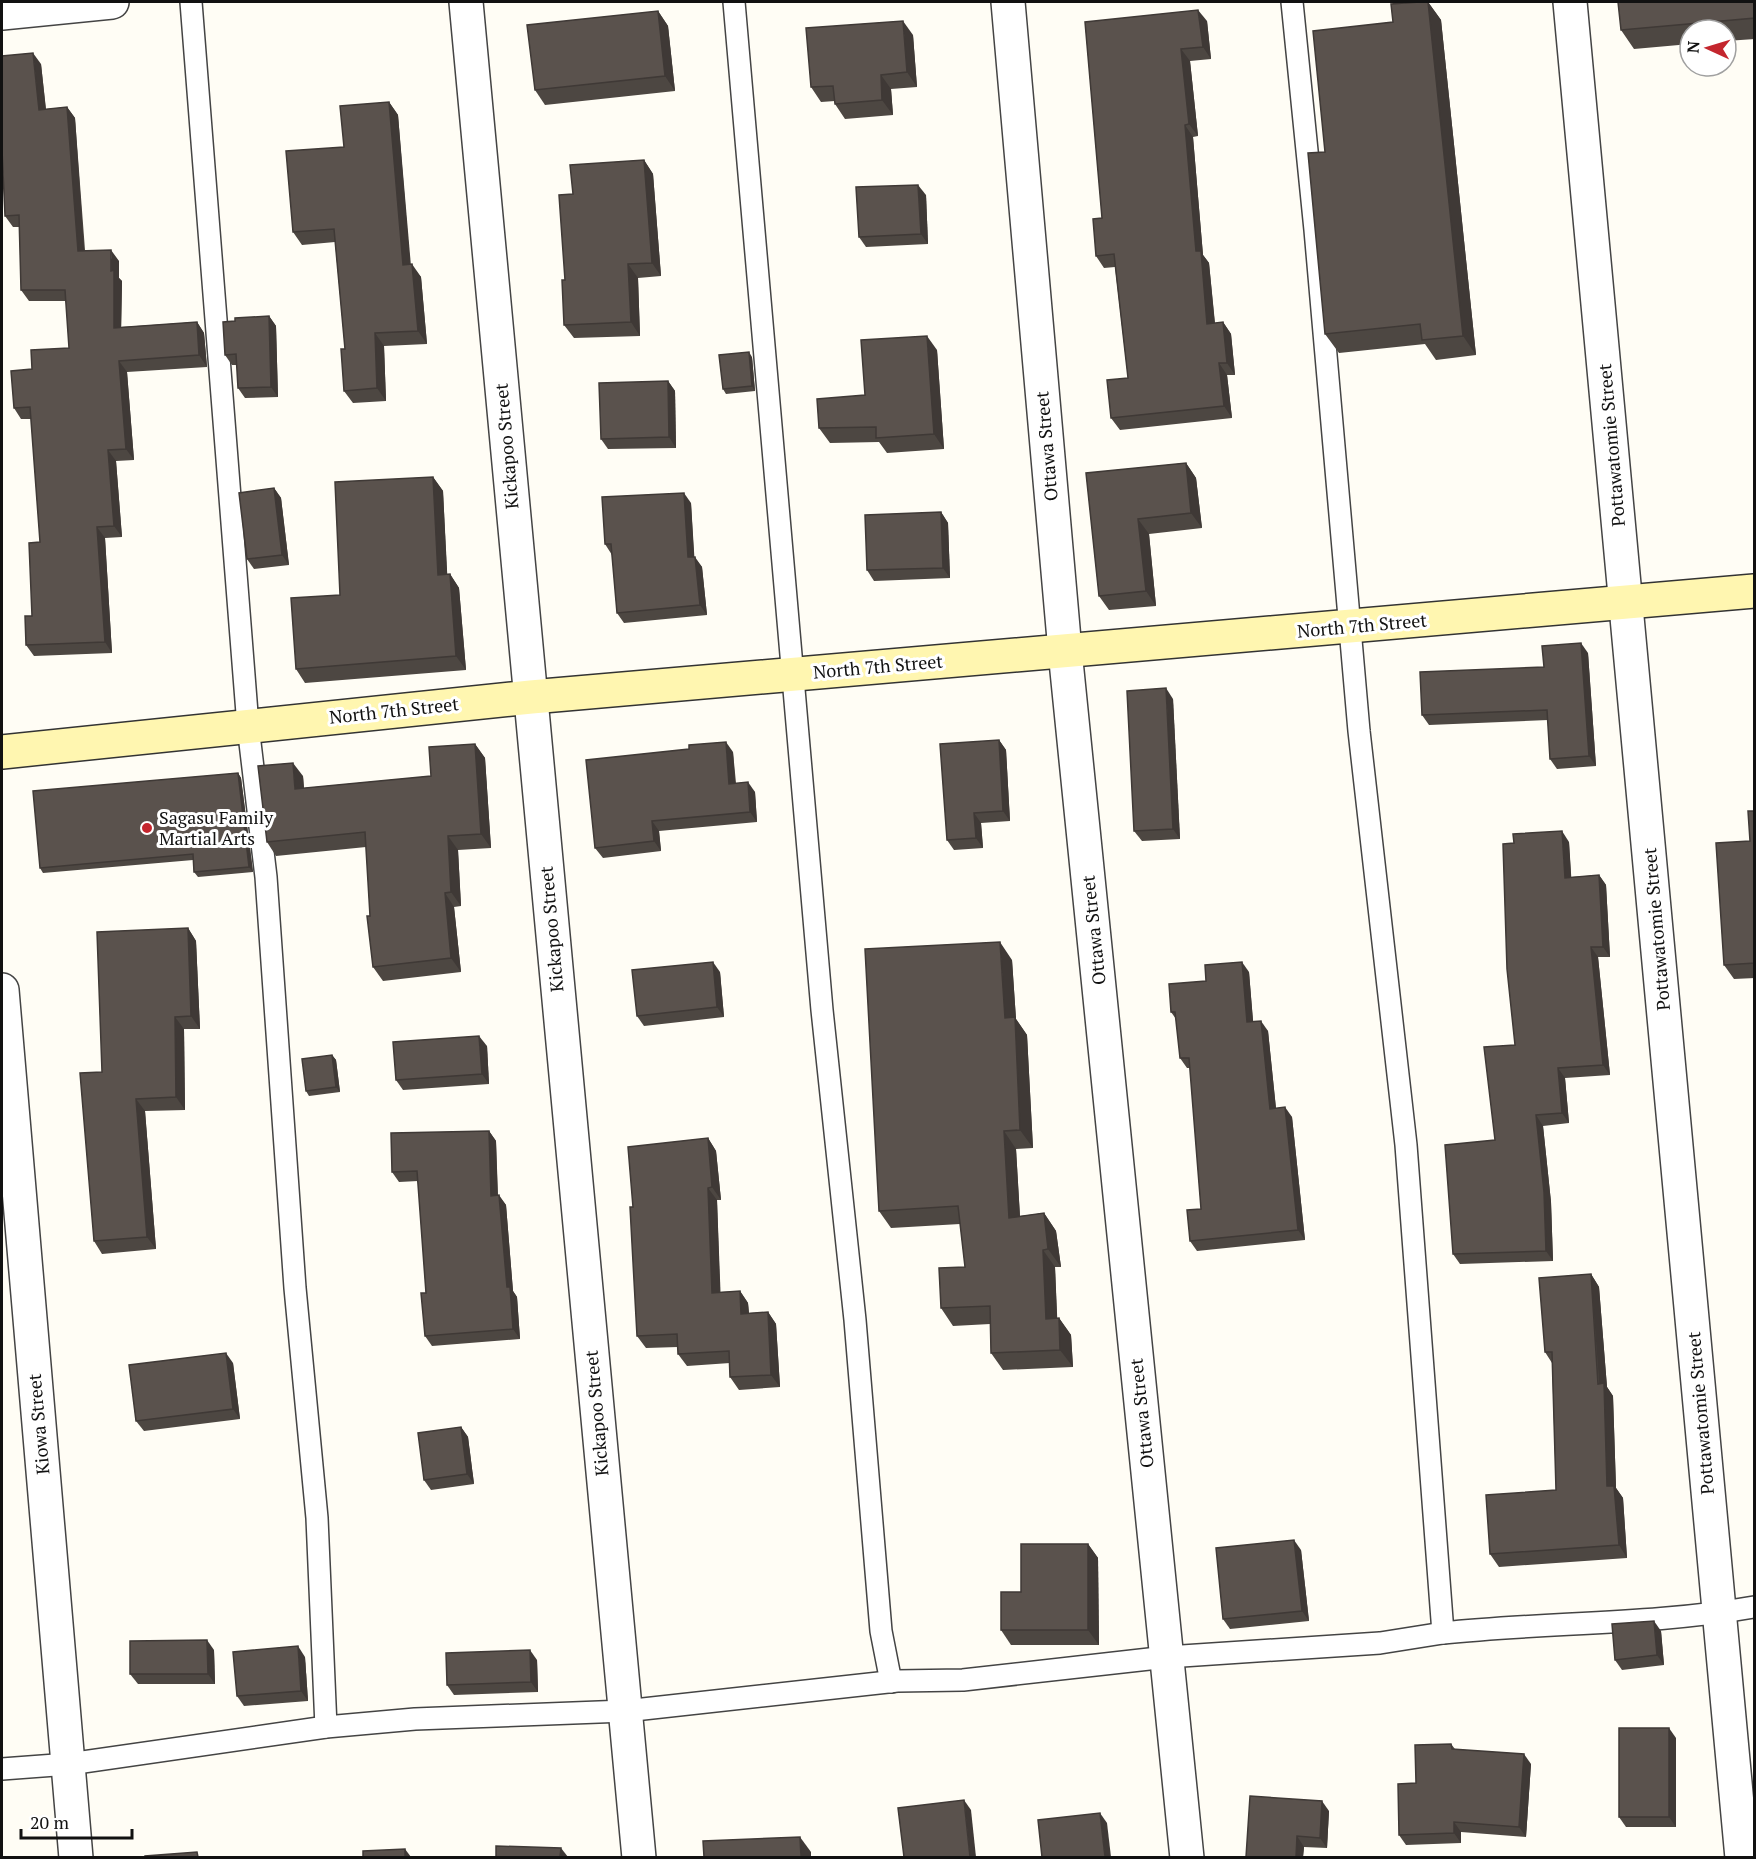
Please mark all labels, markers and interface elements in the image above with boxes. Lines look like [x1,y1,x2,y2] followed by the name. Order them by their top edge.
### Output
[1678,18,1738,78] north arrow
[1682,40,1704,54] text: N
[1592,362,1630,528] street label: Pottawatomie Street
[489,382,523,510] street label: Kickapoo Street
[1029,390,1063,502] street label: Ottawa Street
[1296,607,1428,643] street label: North 7th Street
[812,648,944,684] street label: North 7th Street
[328,691,460,729] street label: North 7th Street
[159,805,274,850] place label: Sagasu Family Martial Arts
[140,821,154,835] marker: Sagasu Family Martial Arts
[1637,846,1675,1012] street label: Pottawatomie Street
[534,865,568,993] street label: Kickapoo Street
[1075,874,1111,986] street label: Ottawa Street
[1681,1330,1719,1496] street label: Pottawatomie Street
[579,1349,613,1477] street label: Kickapoo Street
[1123,1357,1159,1469] street label: Ottawa Street
[22,1372,54,1476] street label: Kiowa Street
[21,1802,132,1840] scale bar
[30,1810,70,1834] text: 20 m

